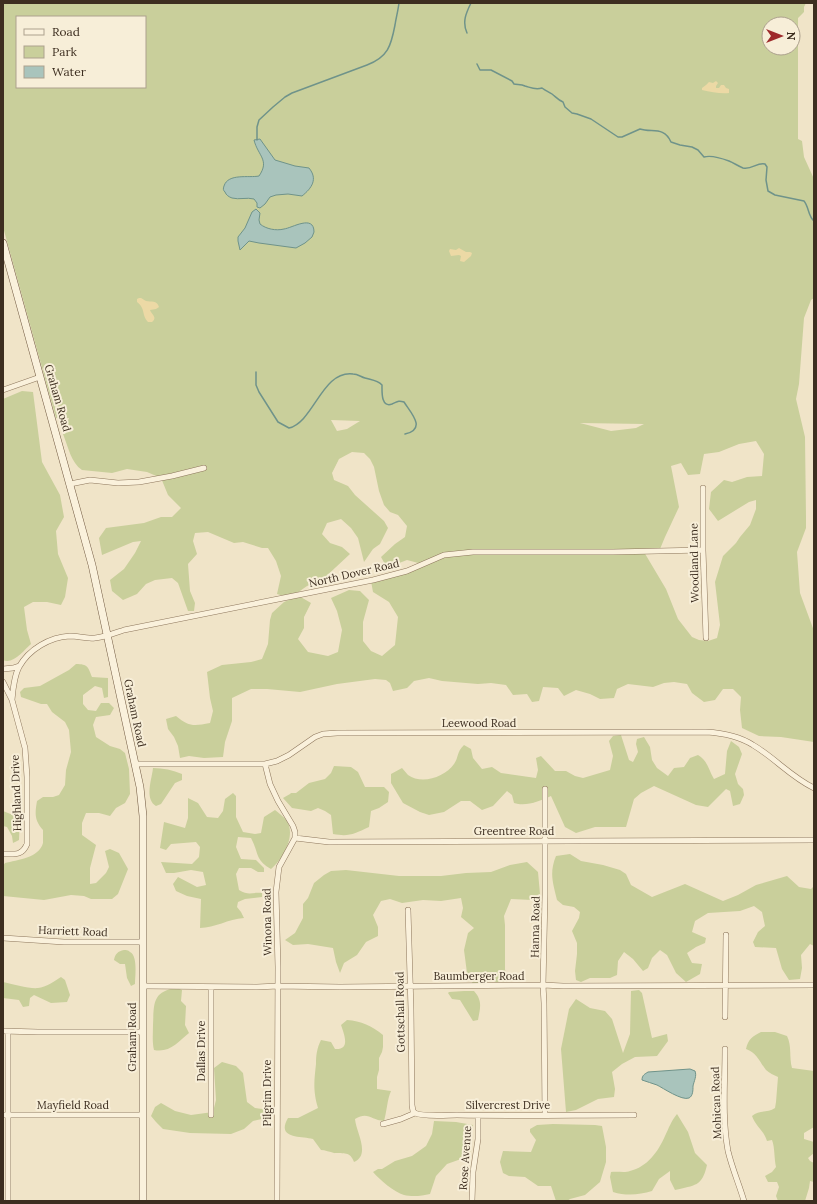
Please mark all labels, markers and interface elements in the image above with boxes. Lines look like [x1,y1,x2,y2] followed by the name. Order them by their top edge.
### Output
[16,16,146,88] legend
[761,16,801,56] north arrow
[52,24,80,39] text: Road
[784,32,798,41] text: N
[52,44,78,59] text: Park
[52,64,87,79] text: Water
[42,363,74,434] street label: Graham Road
[686,523,702,603] street label: Woodland Lane
[307,556,401,590] street label: North Dover Road
[121,678,149,749] street label: Graham Road
[442,716,517,730] street label: Leewood Road
[8,754,24,832] street label: Highland Drive
[474,824,555,838] street label: Greentree Road
[259,888,275,956] street label: Winona Road
[527,896,543,958] street label: Hanna Road
[38,923,108,939] street label: Harriett Road
[433,969,525,983] street label: Baumberger Road
[392,971,408,1053] street label: Gottschall Road
[125,1002,139,1072] street label: Graham Road
[194,1020,208,1081] street label: Dallas Drive
[260,1060,274,1126] street label: Pilgrim Drive
[708,1066,724,1140] street label: Mohican Road
[37,1098,110,1112] street label: Mayfield Road
[466,1098,550,1112] street label: Silvercrest Drive
[456,1125,474,1191] street label: Rose Avenue

